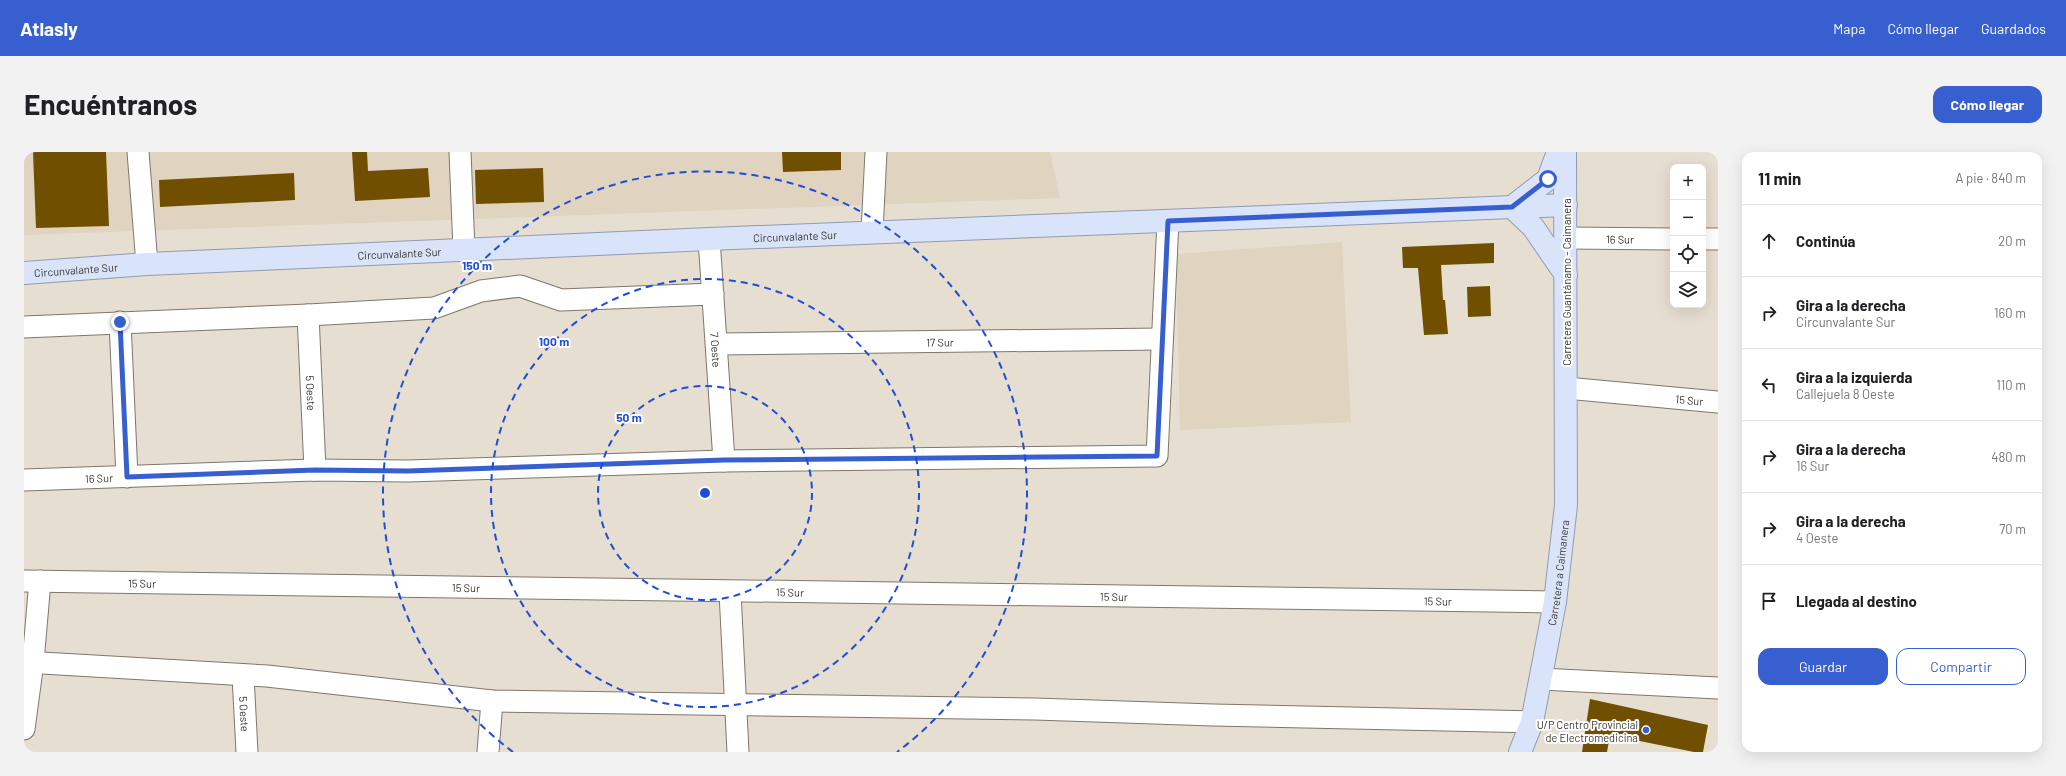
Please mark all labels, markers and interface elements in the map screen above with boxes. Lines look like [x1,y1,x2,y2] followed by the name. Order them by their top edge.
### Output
[20,17,78,40] text: Atlasly
[1833,20,1865,37] text: Mapa
[1887,20,1959,37] text: Cómo llegar
[1981,20,2046,37] text: Guardados
[1933,86,2042,123] button: Cómo llegar
[24,87,197,121] text: Encuéntranos
[1670,164,1706,308] map controls
[1670,164,1706,200] button: +
[1758,168,1801,188] text: 11 min
[1539,170,1557,188] route start
[1956,170,2026,186] text: A pie · 840 m
[1560,198,1573,366] street label: Carretera Guantánamo - Caimanera
[1670,200,1706,236] button: −
[753,227,837,244] street label: Circunvalante Sur
[1758,230,1780,252] icon: ahead
[1606,232,1634,245] street label: 16 Sur
[1796,232,1856,250] text: Continúa
[1998,233,2026,249] text: 20 m
[1670,236,1706,272] button: locate
[357,244,442,261] street label: Circunvalante Sur
[462,258,492,272] text: 150 m
[33,260,118,279] street label: Circunvalante Sur
[1670,272,1706,308] button: layers
[1796,296,1906,314] text: Gira a la derecha
[1758,302,1780,324] icon: right
[1994,305,2026,321] text: 160 m
[111,313,129,331] route end
[1796,314,1895,330] text: Circunvalante Sur
[709,332,724,368] street label: 7 Oeste
[539,334,569,348] text: 100 m
[926,335,954,348] street label: 17 Sur
[1796,368,1912,386] text: Gira a la izquierda
[1758,374,1780,396] icon: left
[304,375,319,411] street label: 5 Oeste
[1996,377,2026,393] text: 110 m
[1796,386,1895,402] text: Callejuela 8 Oeste
[1675,392,1704,407] street label: 15 Sur
[616,410,642,424] text: 50 m
[1796,440,1906,458] text: Gira a la derecha
[1758,446,1780,468] icon: right
[1991,449,2026,465] text: 480 m
[1796,458,1829,474] text: 16 Sur
[85,470,113,484] street label: 16 Sur
[698,486,712,500] centre of rings
[1796,512,1906,530] text: Gira a la derecha
[1758,518,1780,540] icon: right
[1544,519,1571,627] street label: Carretera a Caimanera
[1999,521,2026,537] text: 70 m
[1796,530,1838,546] text: 4 Oeste
[128,576,156,589] street label: 15 Sur
[452,580,480,594] street label: 15 Sur
[776,585,804,598] street label: 15 Sur
[1100,589,1128,603] street label: 15 Sur
[1758,590,1780,612] icon: arrive
[1796,592,1917,610] text: Llegada al destino
[1424,594,1452,607] street label: 15 Sur
[1758,648,1888,685] button: Guardar
[1896,648,2026,685] button: Compartir
[238,696,252,732] street label: 5 Oeste
[1537,718,1638,744] place label: U/P Centro Provincial de Electromedicina
[1641,725,1651,735] marker: U/P Centro Provincial de Electromedicina

